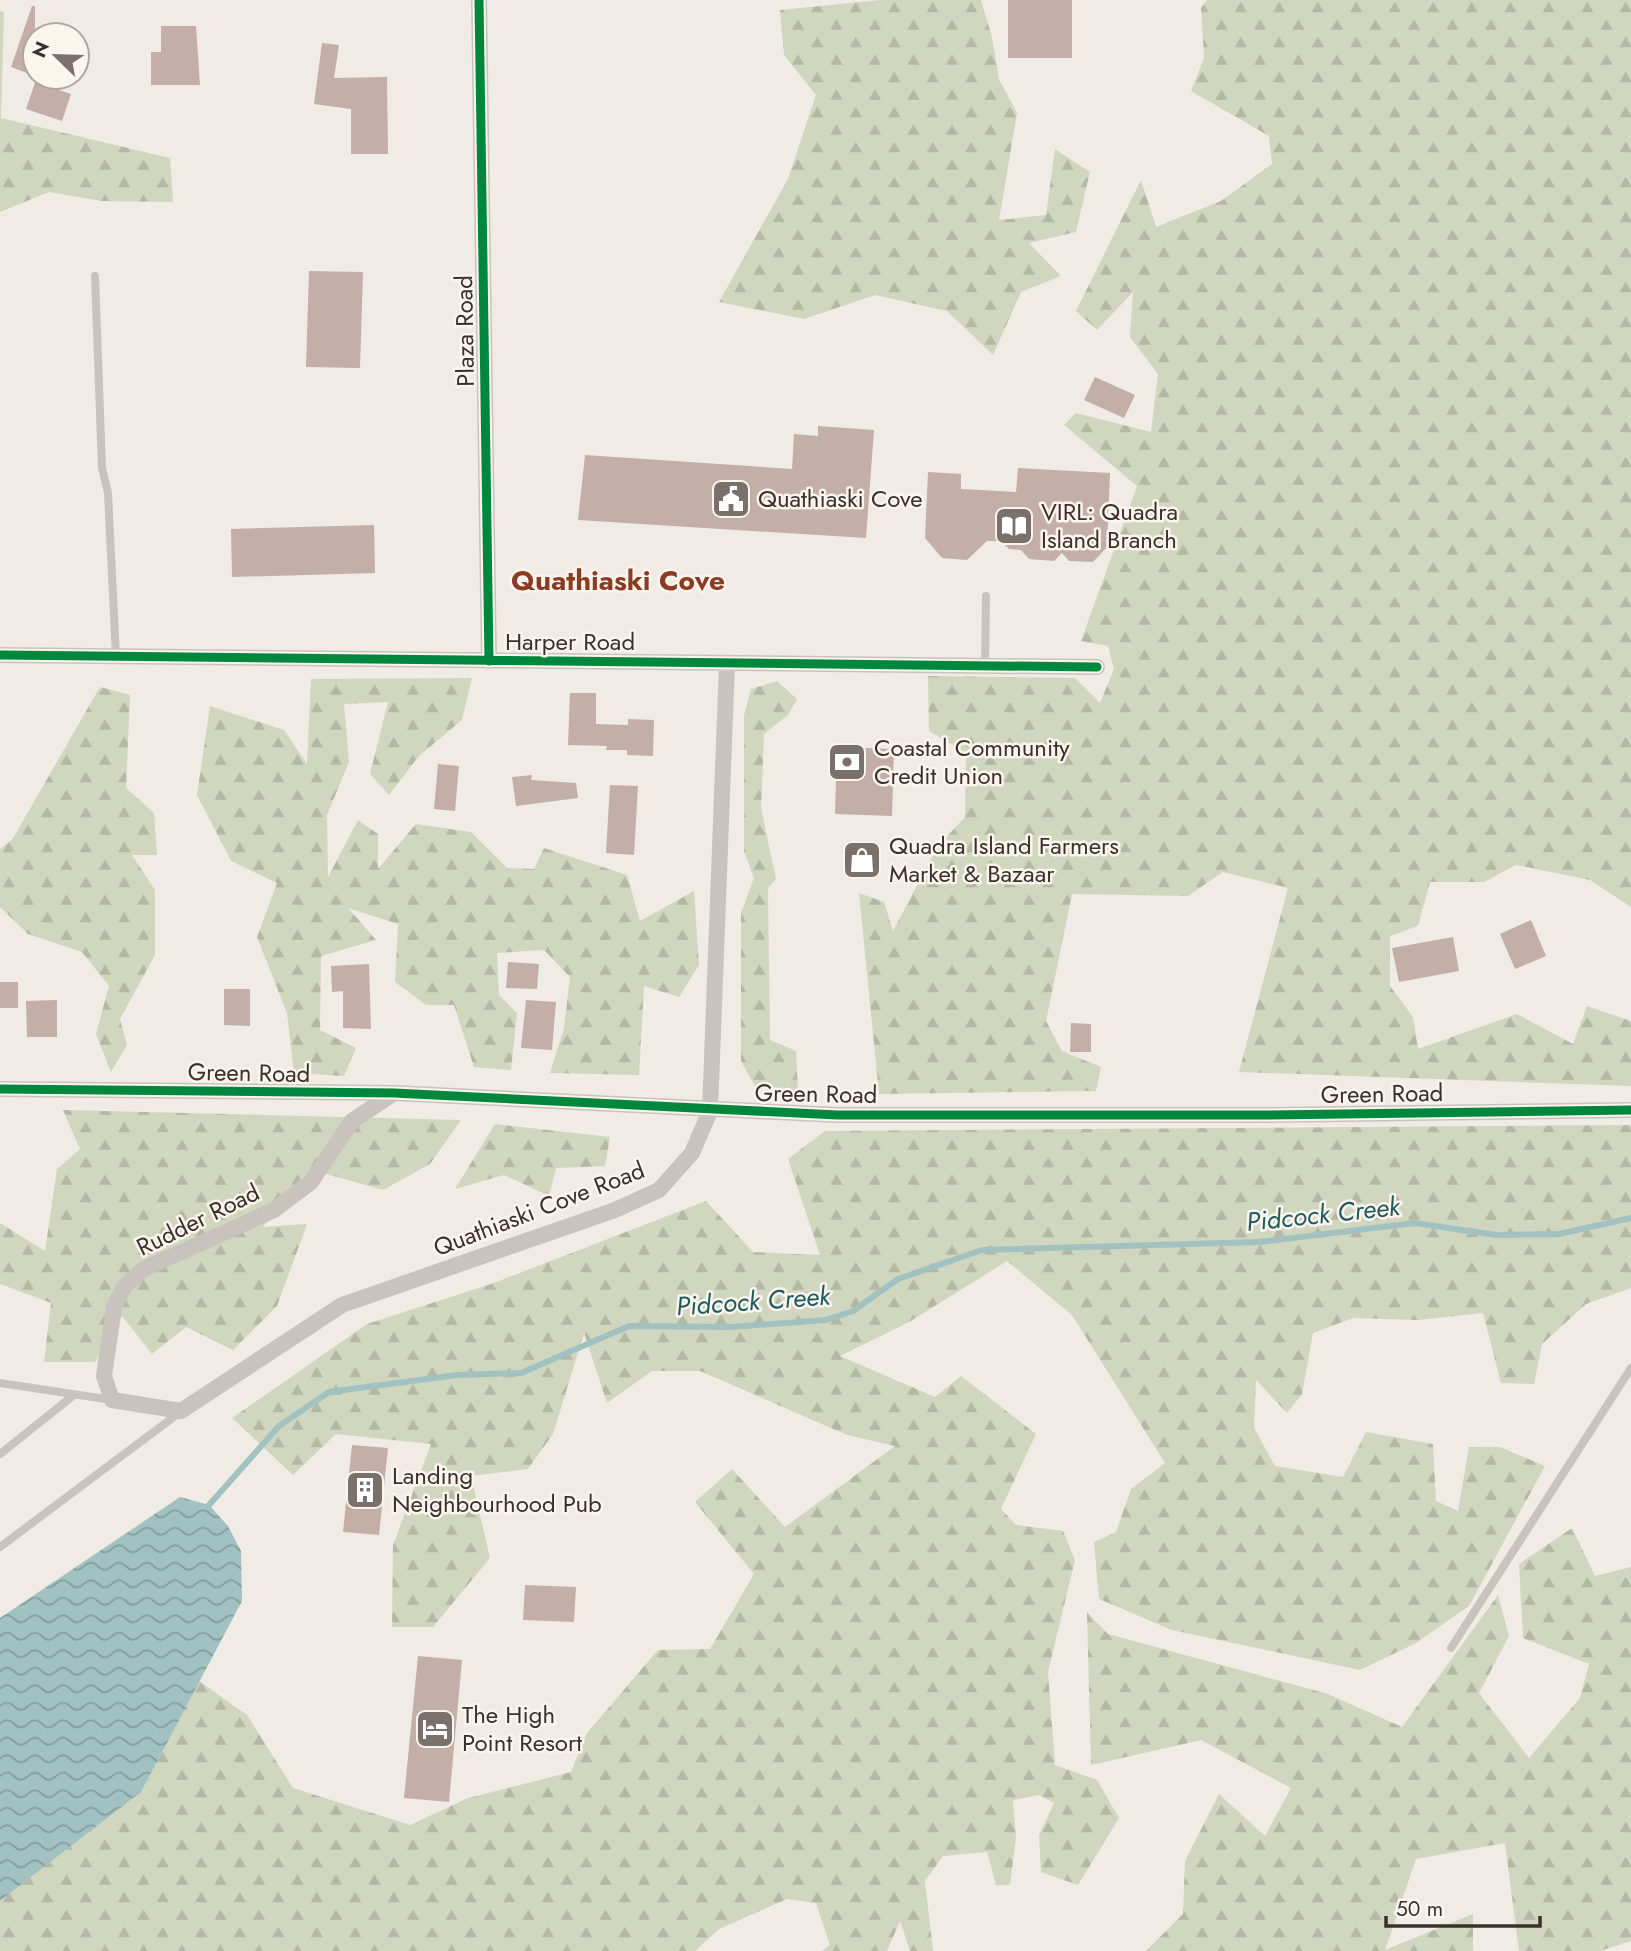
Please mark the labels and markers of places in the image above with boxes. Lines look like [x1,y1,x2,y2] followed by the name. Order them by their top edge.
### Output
[710,478,752,520] public building icon: Quathiaski Cove
[758,481,923,516] place label: Quathiaski Cove
[1041,494,1178,557] place label: VIRL: Quadra Island Branch
[993,505,1035,547] library icon: VIRL: Quadra Island Branch
[874,730,1070,793] place label: Coastal Community Credit Union
[826,741,868,783] bank icon: Coastal Community Credit Union
[889,828,1119,891] place label: Quadra Island Farmers Market & Bazaar
[841,839,883,881] shop icon: Quadra Island Farmers Market & Bazaar
[392,1458,602,1521] place label: Landing Neighbourhood Pub
[344,1469,386,1511] building icon: Landing Neighbourhood Pub
[462,1697,582,1760] place label: The High Point Resort
[414,1708,456,1750] hotel icon: The High Point Resort

